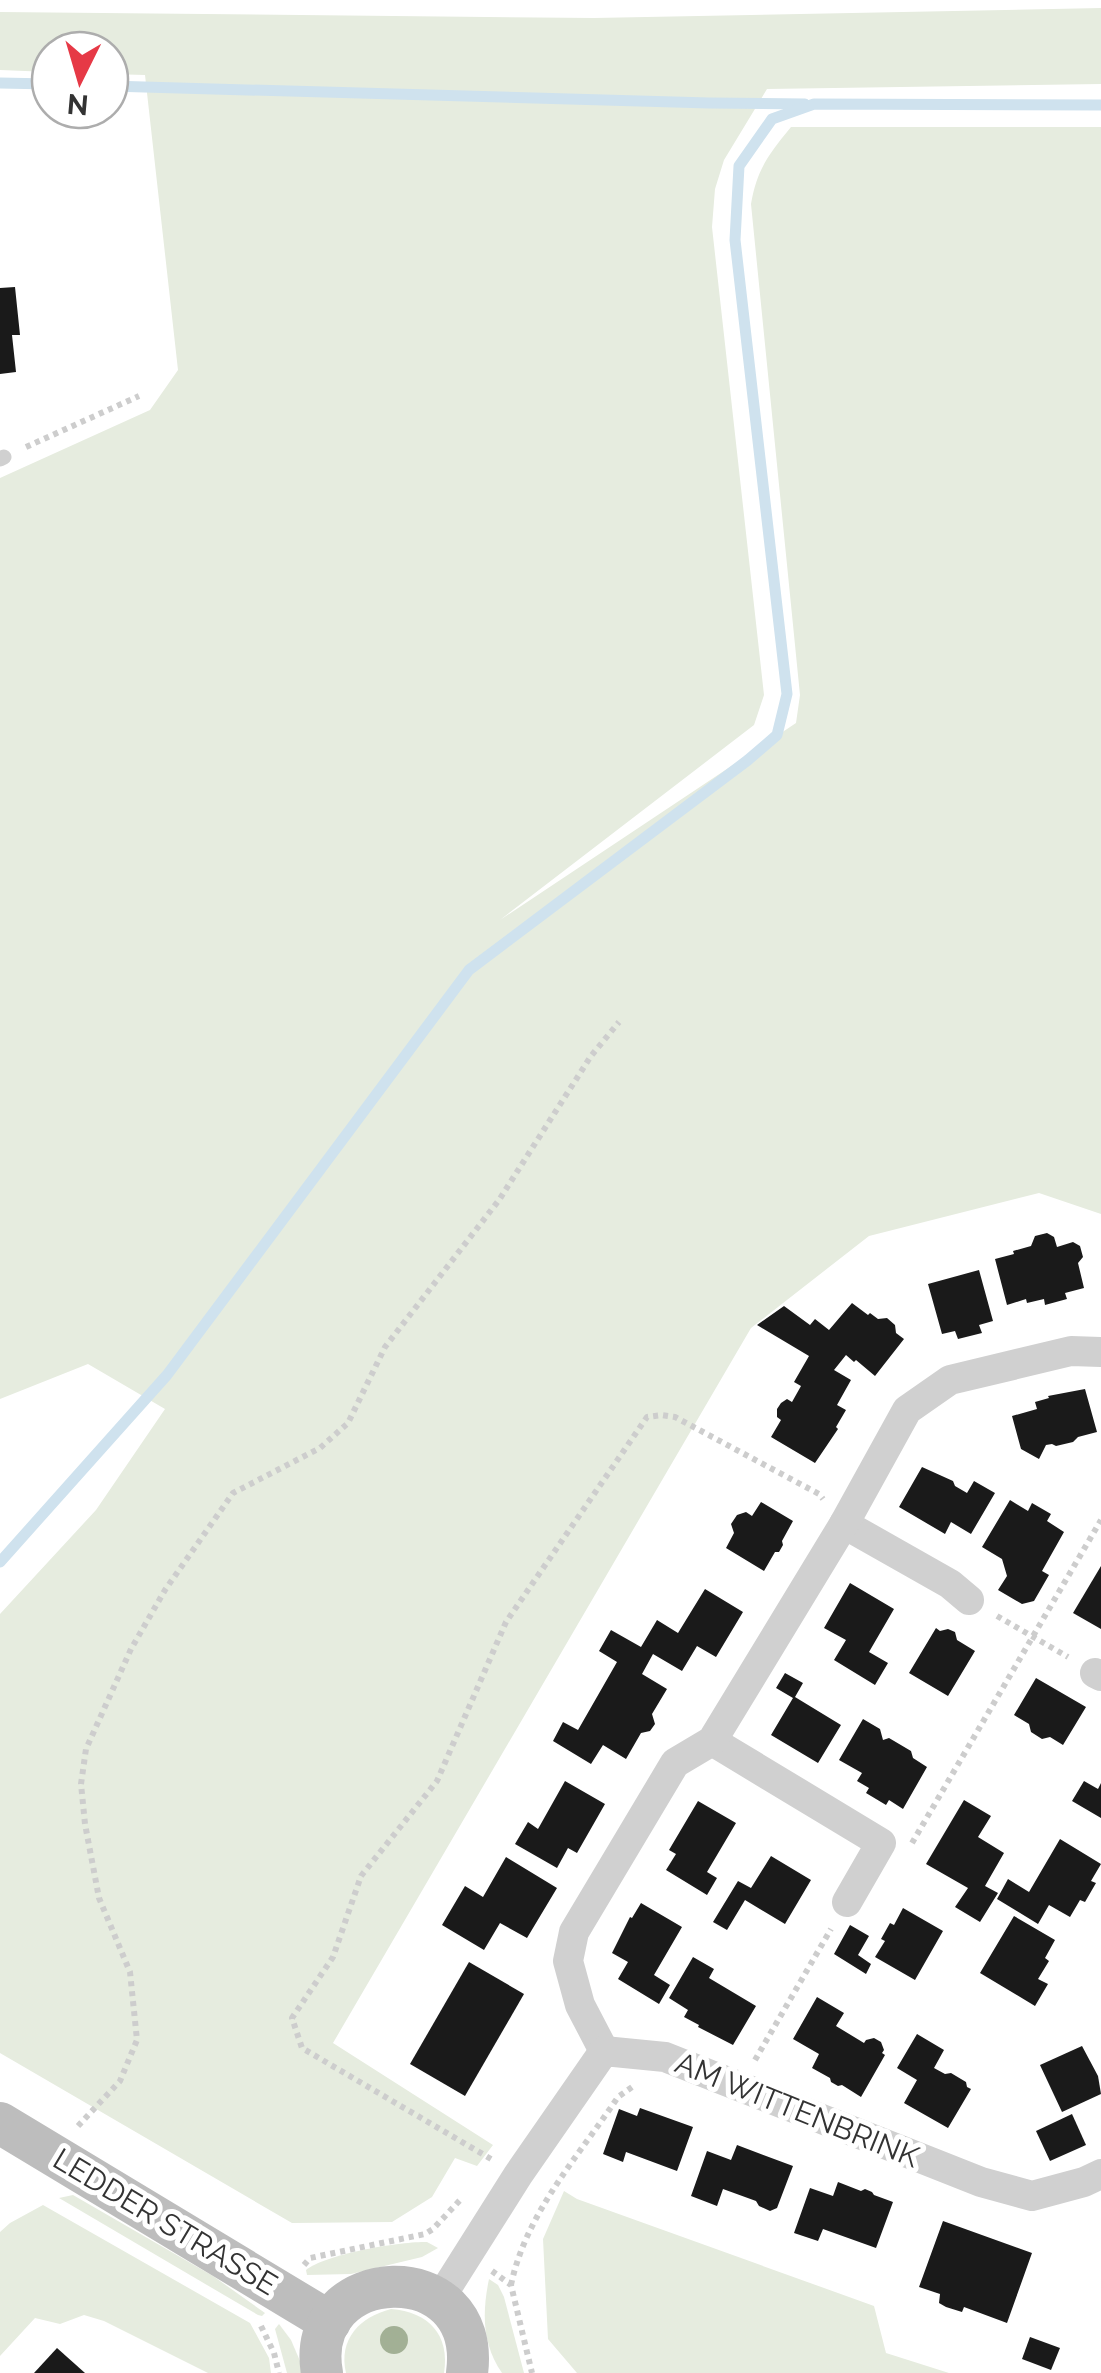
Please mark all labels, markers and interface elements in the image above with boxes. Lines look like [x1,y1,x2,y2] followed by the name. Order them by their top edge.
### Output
[30,30,130,130] north arrow
[66,87,90,122] text: N
[670,2045,925,2175] street label: AM WITTENBRINK
[47,2141,283,2302] street label: LEDDER STRASSE

